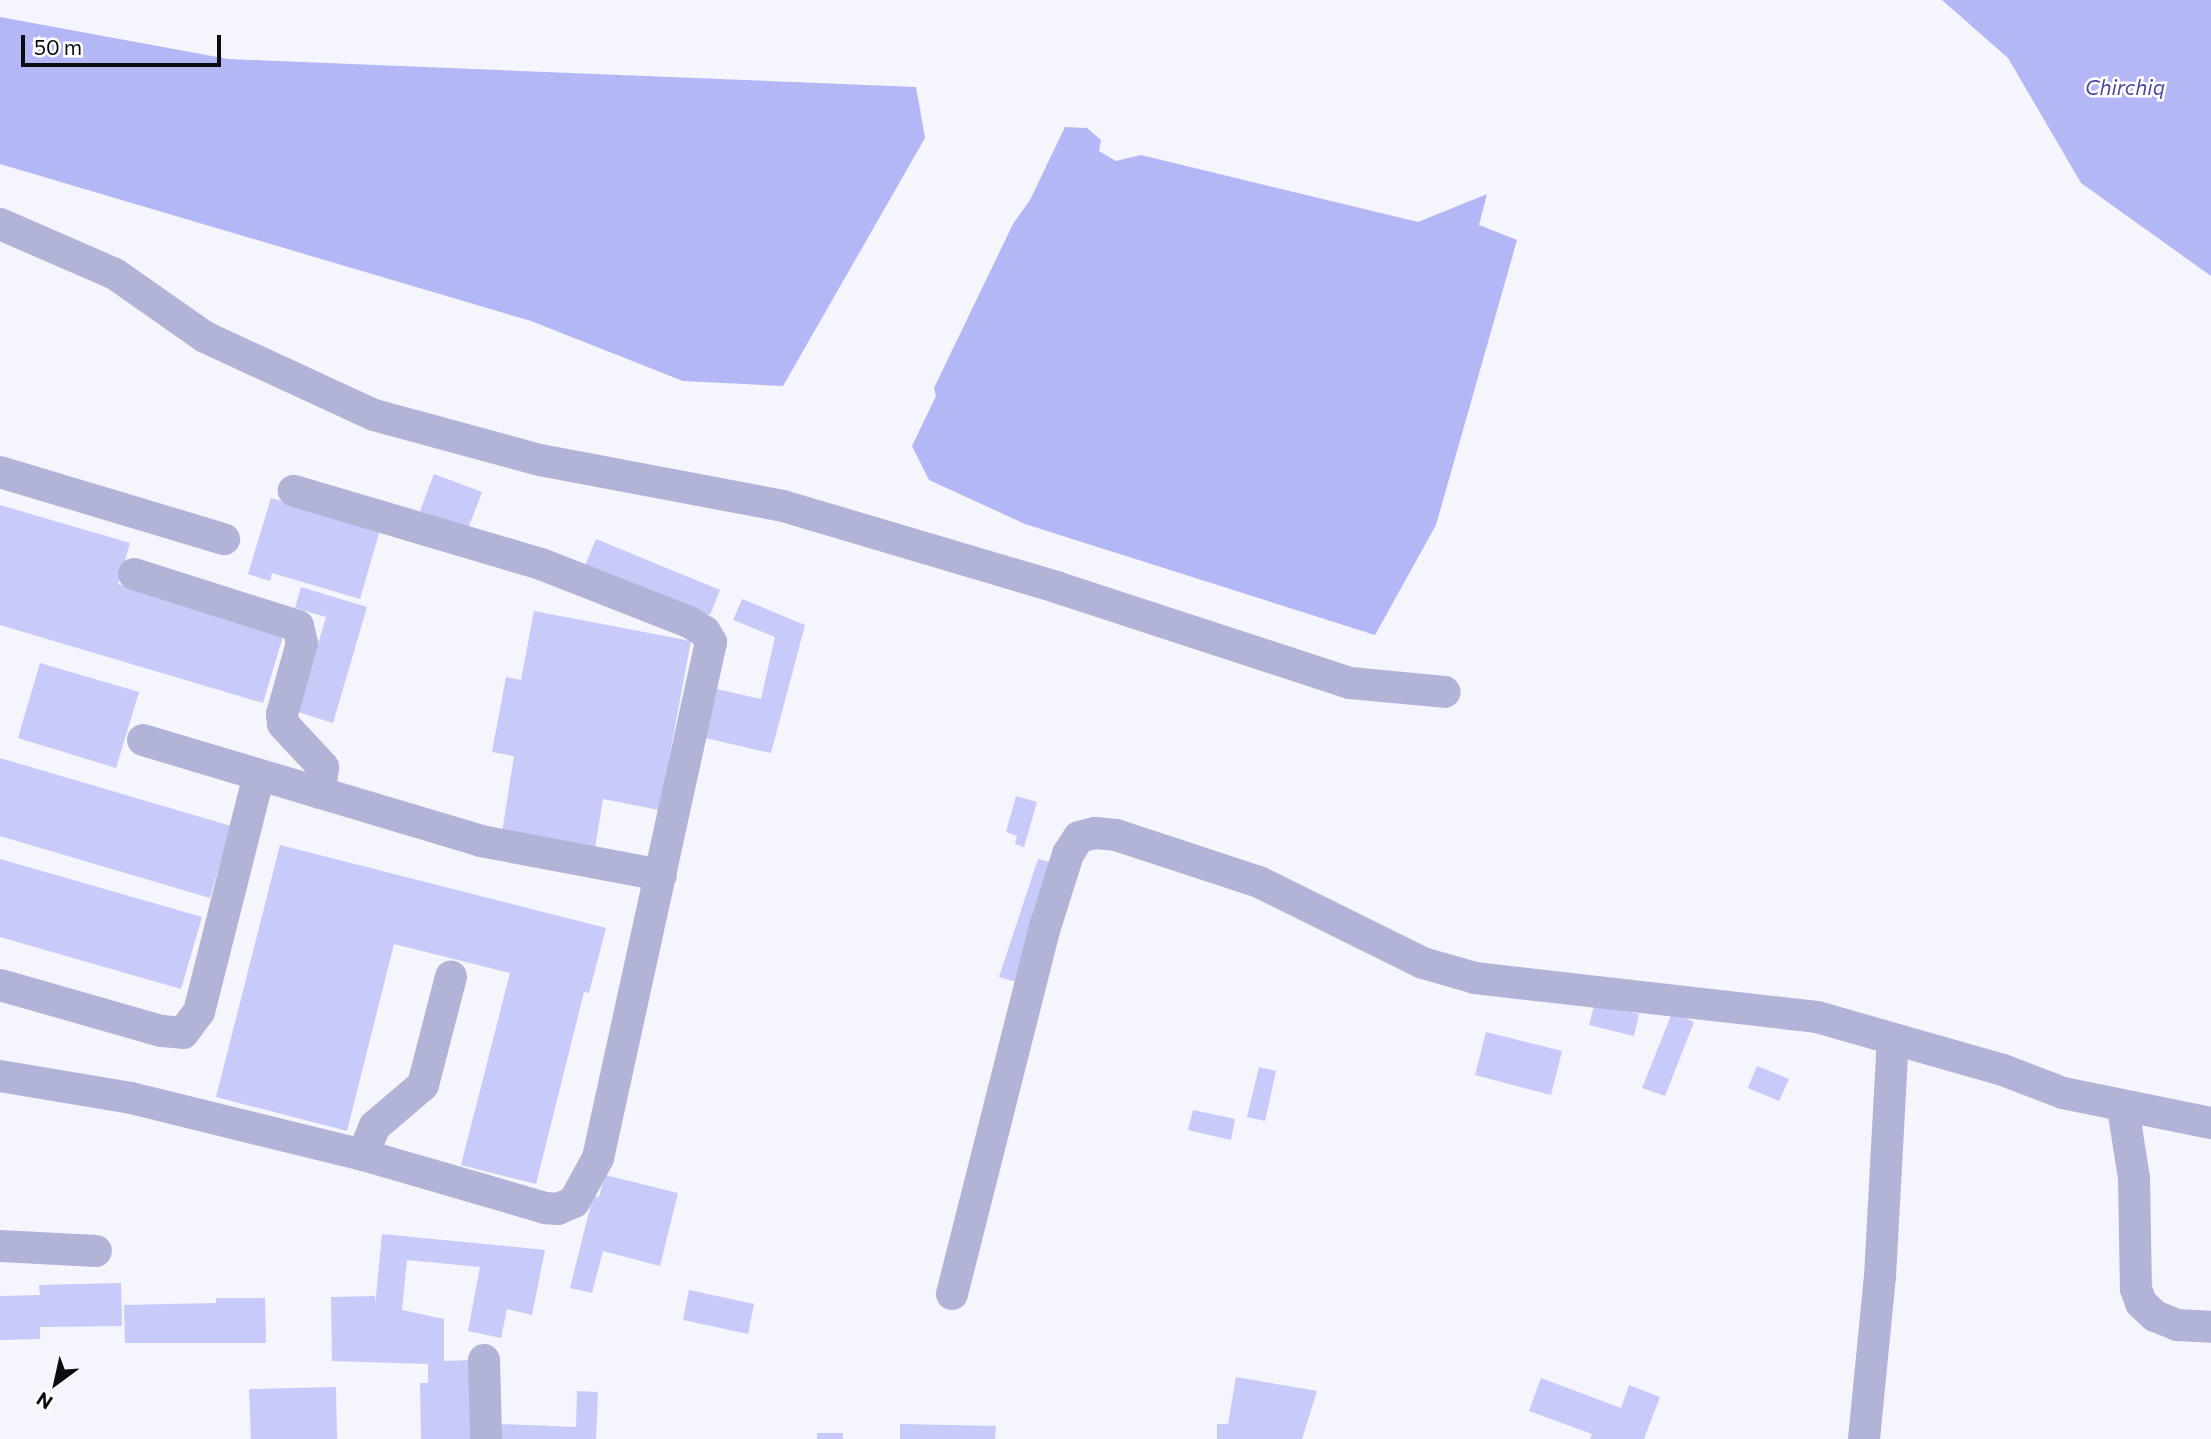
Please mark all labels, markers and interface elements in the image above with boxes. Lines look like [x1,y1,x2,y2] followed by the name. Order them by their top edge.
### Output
[24,21,224,65] scale bar
[34,34,82,59] text: 50 m
[2085,74,2165,100] water label: Chirchiq
[21,1348,91,1418] north arrow
[32,1388,57,1415] text: N

